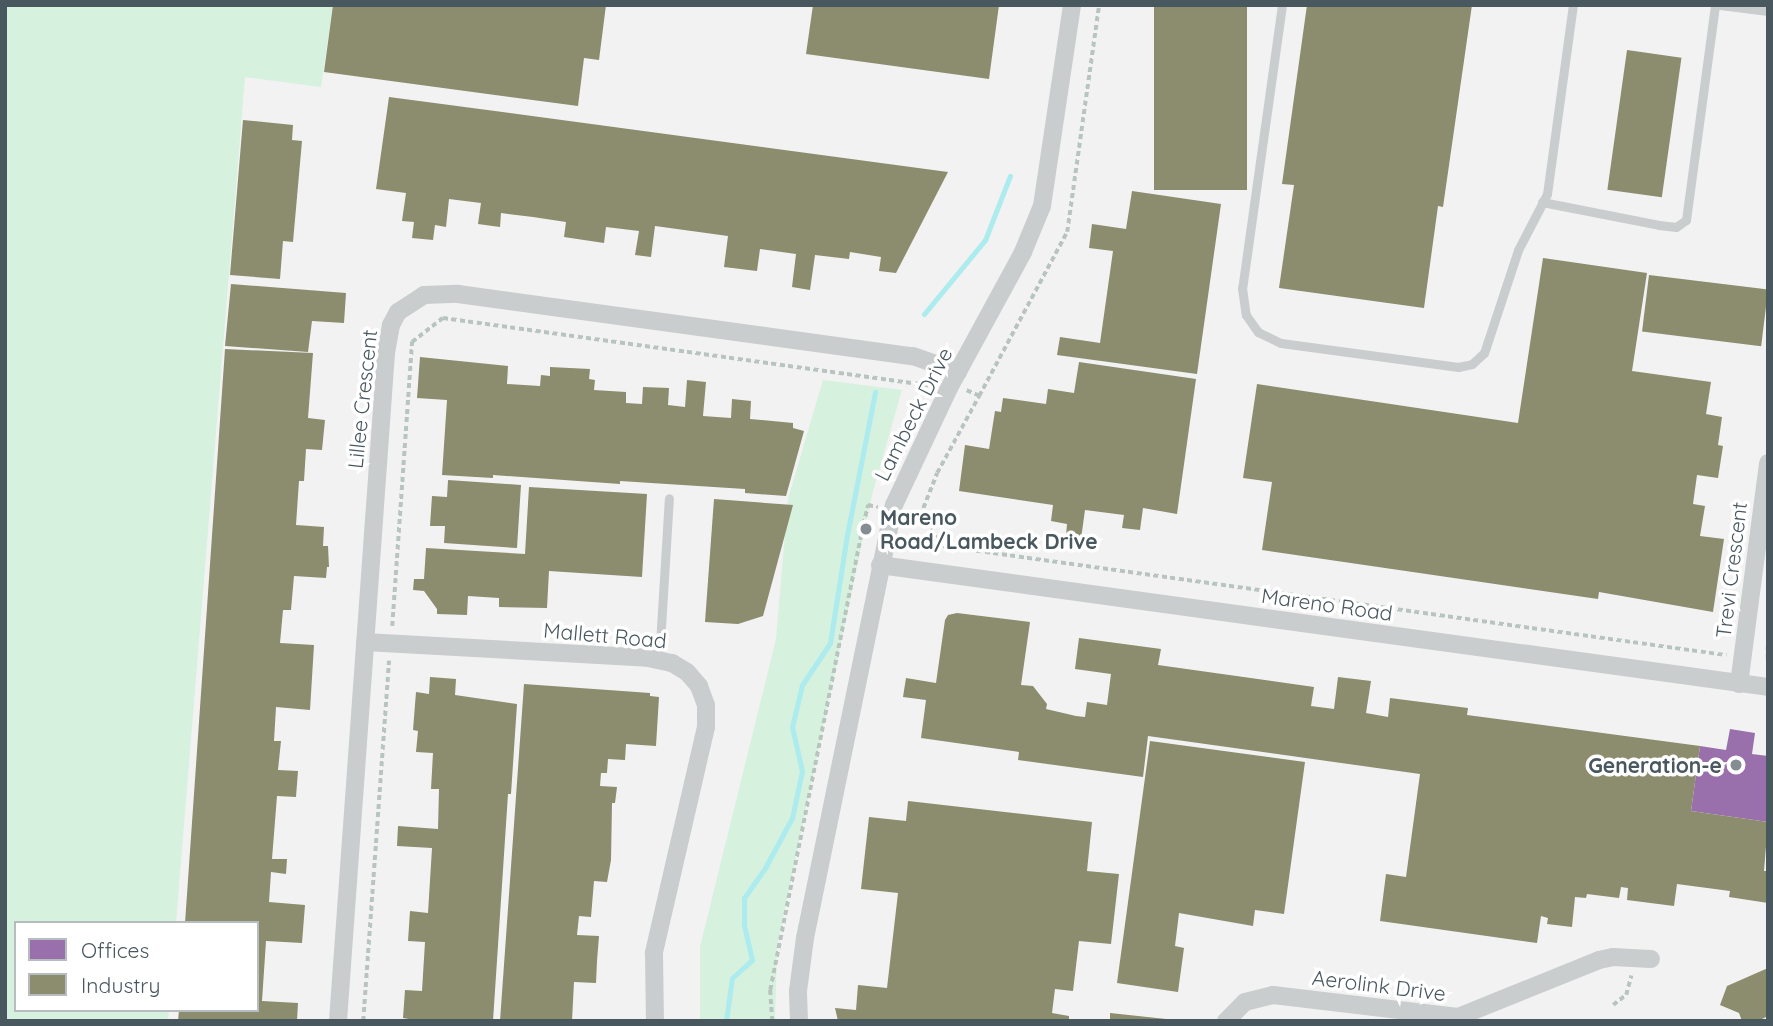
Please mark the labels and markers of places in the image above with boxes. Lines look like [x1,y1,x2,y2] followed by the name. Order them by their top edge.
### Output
[880,504,1098,554] place label: Mareno Road/Lambeck Drive
[858,521,874,537] marker: Mareno Road/Lambeck Drive
[1588,752,1722,778] place label: Generation-e
[1728,757,1744,773] marker: Generation-e

